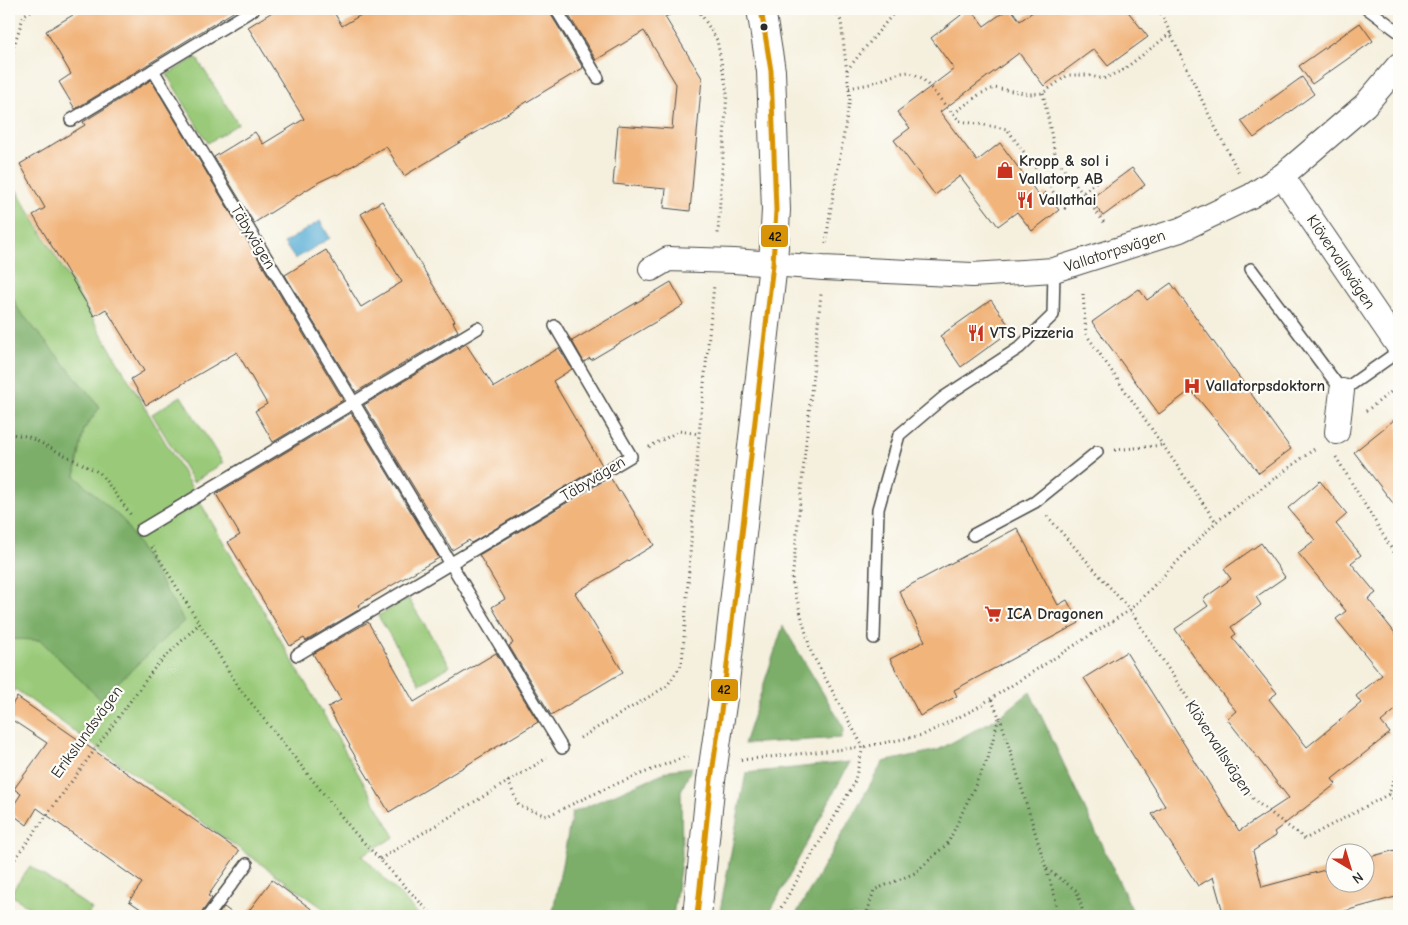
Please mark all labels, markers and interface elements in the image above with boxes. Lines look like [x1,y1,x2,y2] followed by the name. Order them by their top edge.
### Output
[759,22,769,32] unlabelled marker
[1019,152,1109,188] place label: Kropp & sol i Vallatorp AB
[995,160,1015,180] shop icon: Kropp & sol i Vallatorp AB
[1015,190,1035,210] restaurant icon: Vallathai
[1039,191,1097,209] place label: Vallathai
[227,202,279,272] street label: Täbyvägen
[1303,211,1379,313] street label: Klövervallsvägen
[760,224,789,248] line badge: 42
[1062,226,1168,276] street label: Vallatorpsvägen
[768,228,782,245] text: 42
[966,323,986,343] restaurant icon: VTS Pizzeria
[990,324,1074,342] place label: VTS Pizzeria
[1182,376,1202,396] hospital icon: Vallatorpsdoktorn
[1206,377,1325,395] place label: Vallatorpsdoktorn
[558,453,628,505] street label: Täbyvägen
[983,604,1003,624] supermarket icon: ICA Dragonen
[1007,605,1104,623] place label: ICA Dragonen
[710,678,739,702] line badge: 42
[717,681,731,698] text: 42
[47,682,127,782] street label: Erikslundsvägen
[1182,697,1256,799] street label: Klövervallsvägen
[1326,842,1376,892] north arrow
[1349,868,1367,887] text: N

